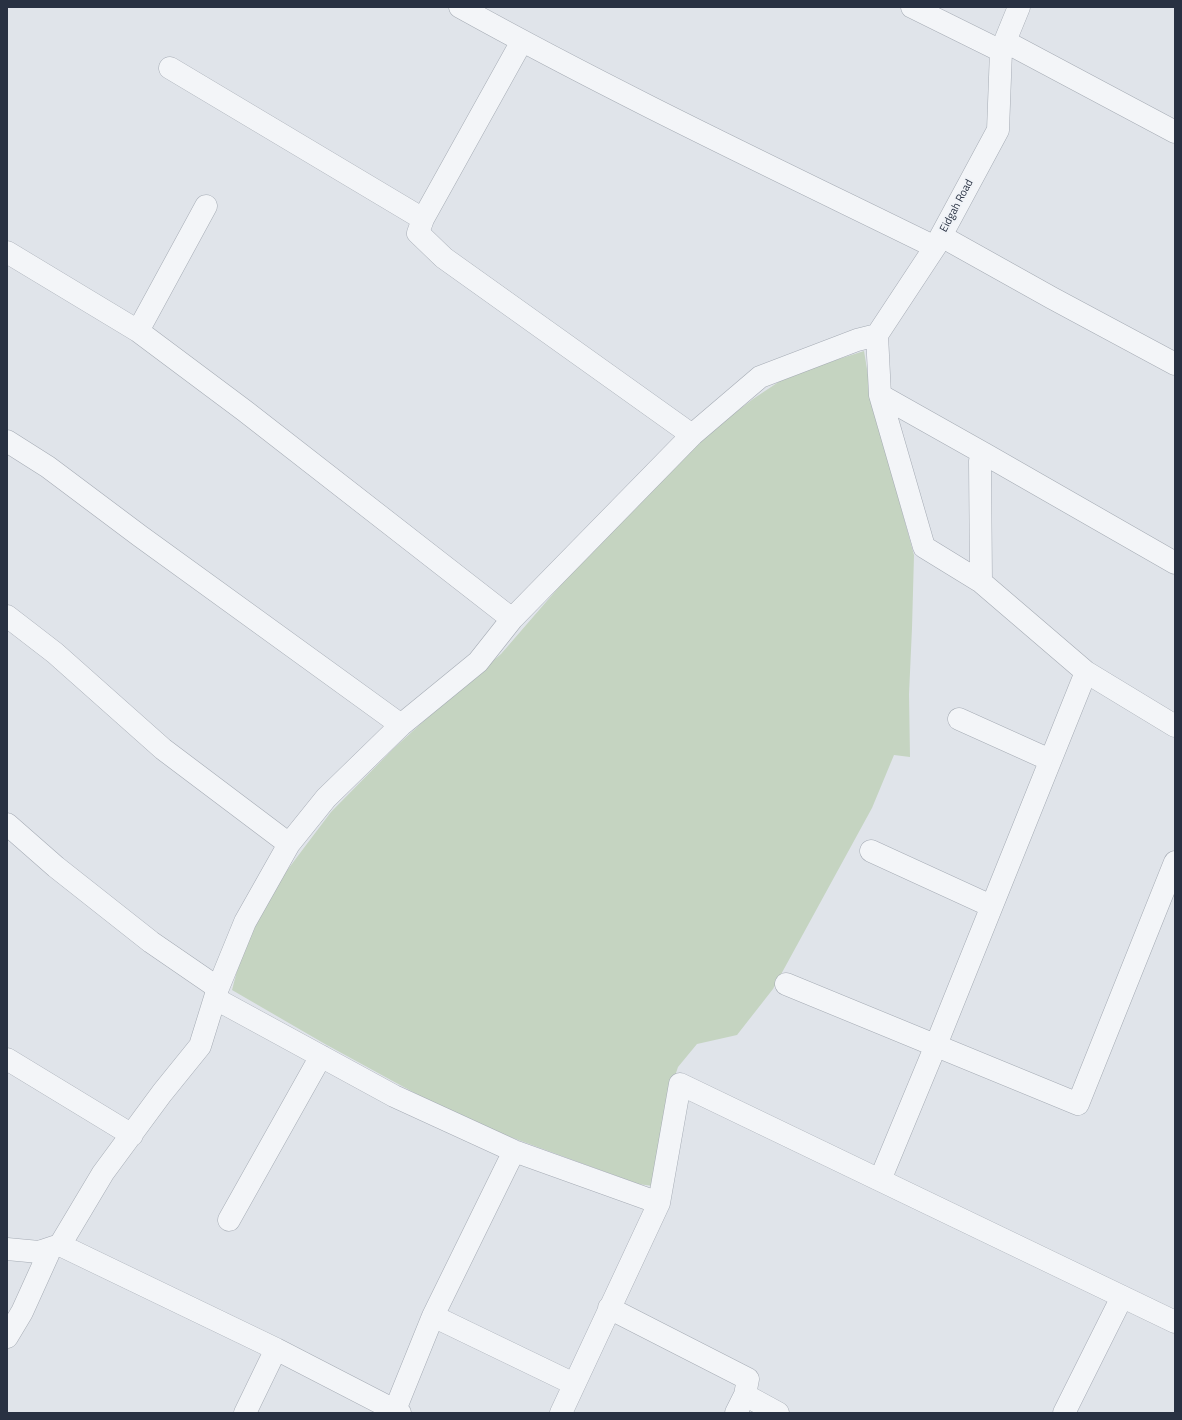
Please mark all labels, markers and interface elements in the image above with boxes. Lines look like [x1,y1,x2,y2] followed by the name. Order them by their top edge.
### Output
[938,177,976,235] street label: Eidgah Road

